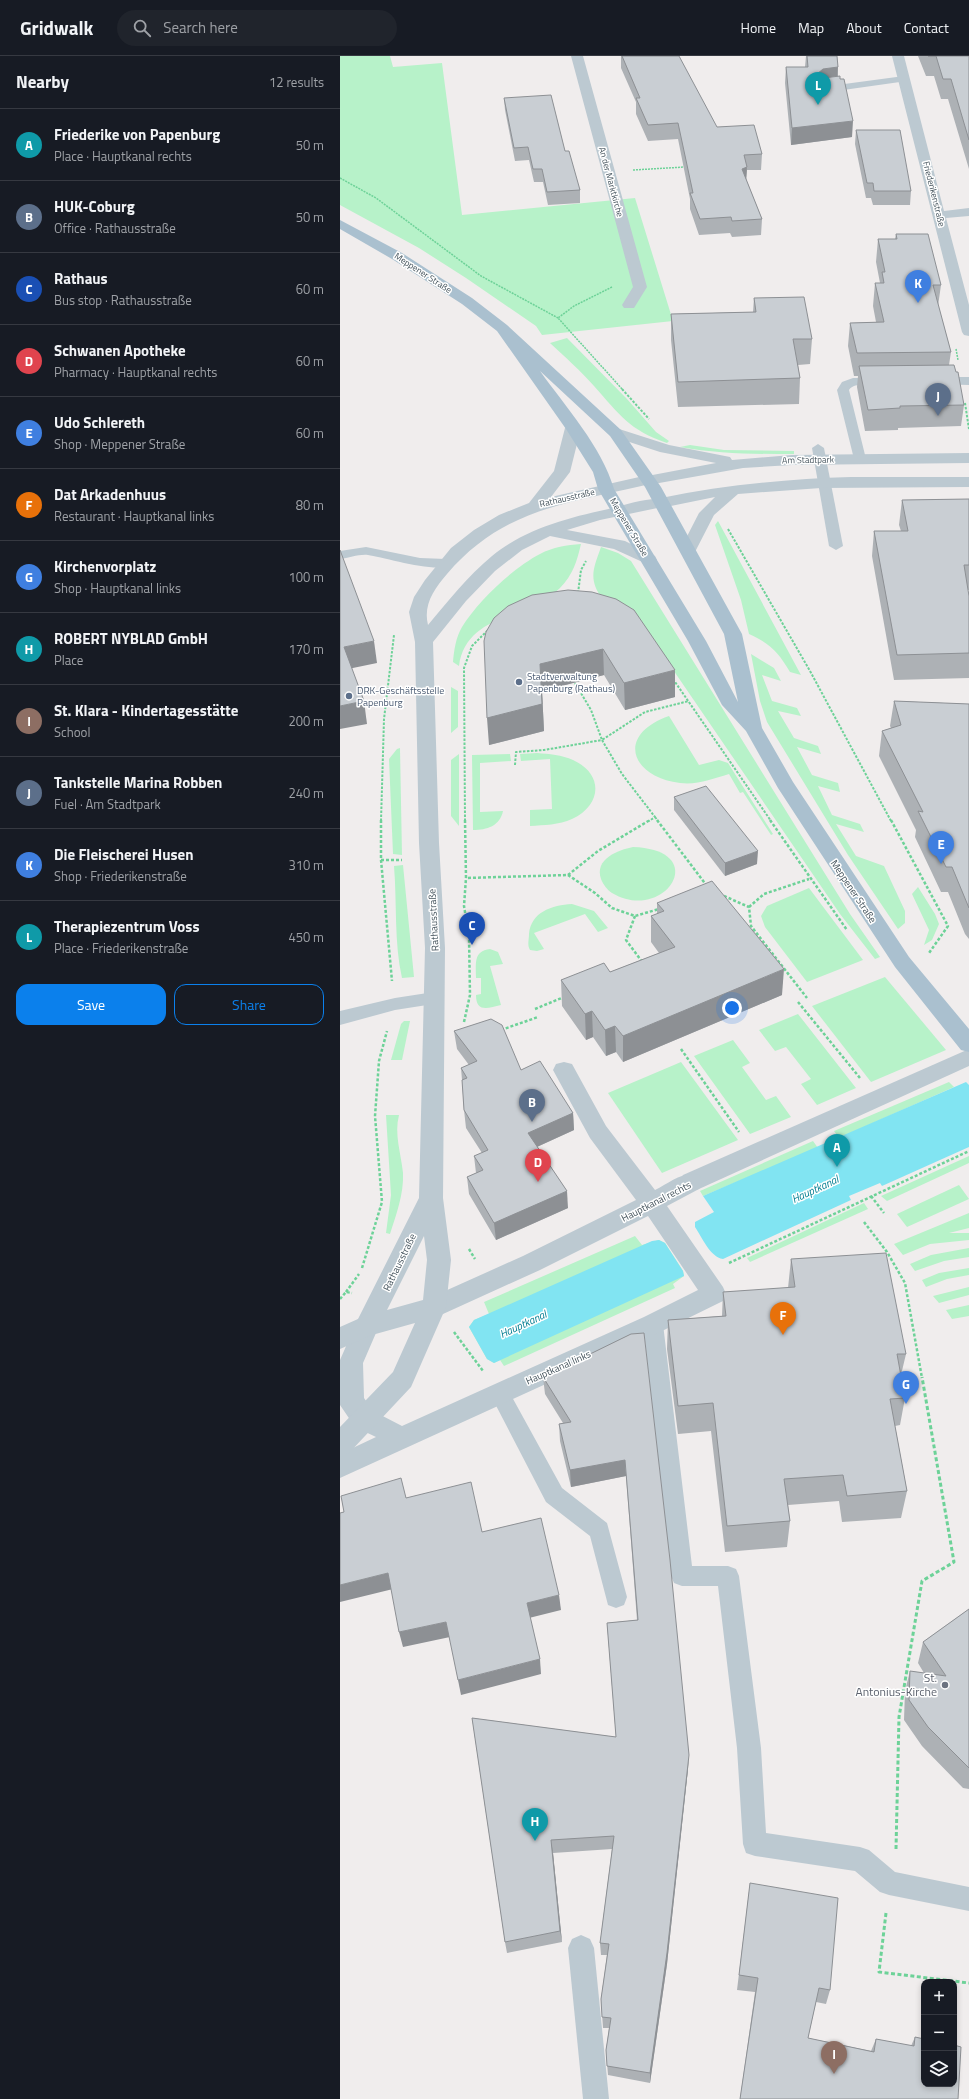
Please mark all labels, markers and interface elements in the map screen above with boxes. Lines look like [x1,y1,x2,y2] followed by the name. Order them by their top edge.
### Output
[117,10,397,46] search box
[20,13,93,42] text: Gridwalk
[163,16,238,39] text: Search here
[131,17,153,39] icon: search
[741,17,776,38] text: Home
[798,17,824,38] text: Map
[846,17,882,38] text: About
[904,17,949,38] text: Contact
[16,69,69,95] text: Nearby
[269,72,324,92] text: 12 results
[805,72,831,105] pin: L
[54,123,220,146] text: Friederike von Papenburg
[25,135,33,155] text: A
[296,135,324,155] text: 50 m
[596,145,627,219] street label: An der Marktkirche
[54,146,192,166] text: Place · Hauptkanal rechts
[920,160,949,228] street label: Friederikenstraße
[54,195,135,218] text: HUK-Coburg
[25,207,33,227] text: B
[296,207,324,227] text: 50 m
[54,218,176,238] text: Office · Rathausstraße
[392,249,455,296] street label: Meppener Straße
[54,267,108,290] text: Rathaus
[905,270,931,303] pin: K
[25,279,33,299] text: C
[296,279,324,299] text: 60 m
[54,290,192,310] text: Bus stop · Rathausstraße
[54,339,186,362] text: Schwanen Apotheke
[25,351,33,371] text: D
[296,351,324,371] text: 60 m
[54,362,217,382] text: Pharmacy · Hauptkanal rechts
[925,383,951,416] pin: J
[54,411,145,434] text: Udo Schlereth
[25,423,33,443] text: E
[296,423,324,443] text: 60 m
[54,434,185,454] text: Shop · Meppener Straße
[782,453,835,466] street label: Am Stadtpark
[54,483,166,506] text: Dat Arkadenhuus
[538,485,596,510] street label: Rathausstraße
[26,495,32,515] text: F
[296,495,324,515] text: 80 m
[607,495,652,559] street label: Meppener Straße
[54,506,214,526] text: Restaurant · Hauptkanal links
[54,555,156,578] text: Kirchenvorplatz
[25,567,33,587] text: G
[288,567,324,587] text: 100 m
[54,578,181,598] text: Shop · Hauptkanal links
[54,627,208,650] text: ROBERT NYBLAD GmbH
[25,639,33,659] text: H
[288,639,324,659] text: 170 m
[54,650,83,670] text: Place
[527,669,615,696] place label: Stadtverwaltung Papenburg (Rathaus)
[514,677,524,687] marker: Stadtverwaltung Papenburg (Rathaus)
[357,683,444,710] place label: DRK-Geschäftsstelle Papenburg
[344,691,354,701] marker: DRK-Geschäftsstelle Papenburg
[54,699,238,722] text: St. Klara - Kindertagesstätte
[27,711,31,731] text: I
[288,711,324,731] text: 200 m
[54,722,90,742] text: School
[54,771,222,794] text: Tankstelle Marina Robben
[27,783,31,803] text: J
[288,783,324,803] text: 240 m
[54,794,161,814] text: Fuel · Am Stadtpark
[928,831,954,864] pin: E
[54,843,194,866] text: Die Fleischerei Husen
[25,855,33,875] text: K
[288,855,324,875] text: 310 m
[827,857,880,926] street label: Meppener Straße
[54,866,187,886] text: Shop · Friederikenstraße
[424,888,443,952] street label: Rathausstraße
[459,912,485,945] pin: C
[54,915,200,938] text: Therapiezentrum Voss
[26,927,32,947] text: L
[288,927,324,947] text: 450 m
[54,938,188,958] text: Place · Friederikenstraße
[16,984,166,1025] button: Save
[174,984,324,1025] button: Share
[722,998,742,1018] your location
[519,1089,545,1122] pin: B
[824,1134,850,1167] pin: A
[525,1149,551,1182] pin: D
[789,1170,843,1207] water label: Hauptkanal
[619,1177,694,1226] street label: Hauptkanal rechts
[379,1231,420,1294] street label: Rathausstraße
[770,1302,796,1335] pin: F
[497,1305,551,1342] water label: Hauptkanal
[523,1346,593,1389] street label: Hauptkanal links
[893,1371,919,1404] pin: G
[856,1668,937,1701] place label: St. Antonius-Kirche
[940,1680,950,1690] marker: St. Antonius-Kirche
[522,1808,548,1841] pin: H
[921,1979,957,2087] map controls
[921,1979,957,2015] button: +
[921,2015,957,2051] button: −
[821,2041,847,2074] pin: I
[921,2051,957,2087] button: layers

